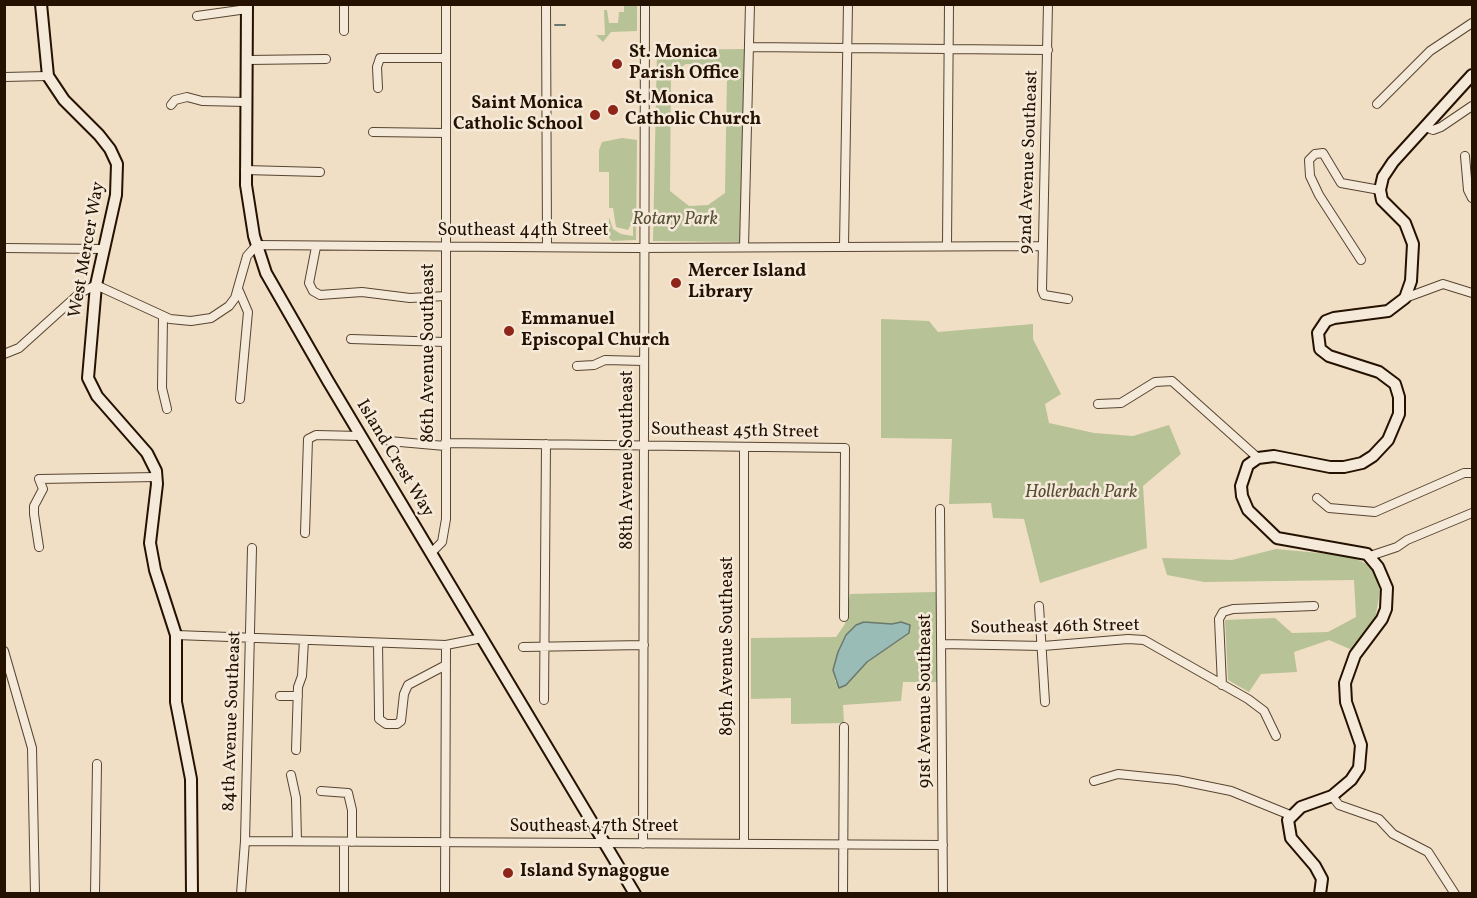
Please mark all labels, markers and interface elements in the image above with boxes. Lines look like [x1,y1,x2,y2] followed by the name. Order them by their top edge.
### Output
[629,43,739,86] place label: St. Monica Parish Office
[610,57,624,71] marker: St. Monica Parish Office
[1016,70,1044,254] street label: 92nd Avenue Southeast
[625,89,761,132] place label: St. Monica Catholic Church
[453,94,583,136] place label: Saint Monica Catholic School
[606,103,620,117] marker: St. Monica Catholic Church
[588,108,602,122] marker: Saint Monica Catholic School
[65,180,111,320] street label: West Mercer Way
[632,210,718,232] park label: Rotary Park
[437,221,609,243] street label: Southeast 44th Street
[688,262,806,304] place label: Mercer Island Library
[419,263,441,443] street label: 86th Avenue Southeast
[669,276,683,290] marker: Mercer Island Library
[521,310,670,352] place label: Emmanuel Episcopal Church
[502,324,516,338] marker: Emmanuel Episcopal Church
[618,370,640,550] street label: 88th Avenue Southeast
[350,396,438,522] street label: Island Crest Way
[651,420,819,444] street label: Southeast 45th Street
[1025,483,1137,505] park label: Hollerbach Park
[718,556,740,736] street label: 89th Avenue Southeast
[916,614,938,788] street label: 91st Avenue Southeast
[970,616,1140,640] street label: Southeast 46th Street
[219,630,247,812] street label: 84th Avenue Southeast
[509,817,679,839] street label: Southeast 47th Street
[520,862,669,884] place label: Island Synagogue
[501,866,515,880] marker: Island Synagogue

